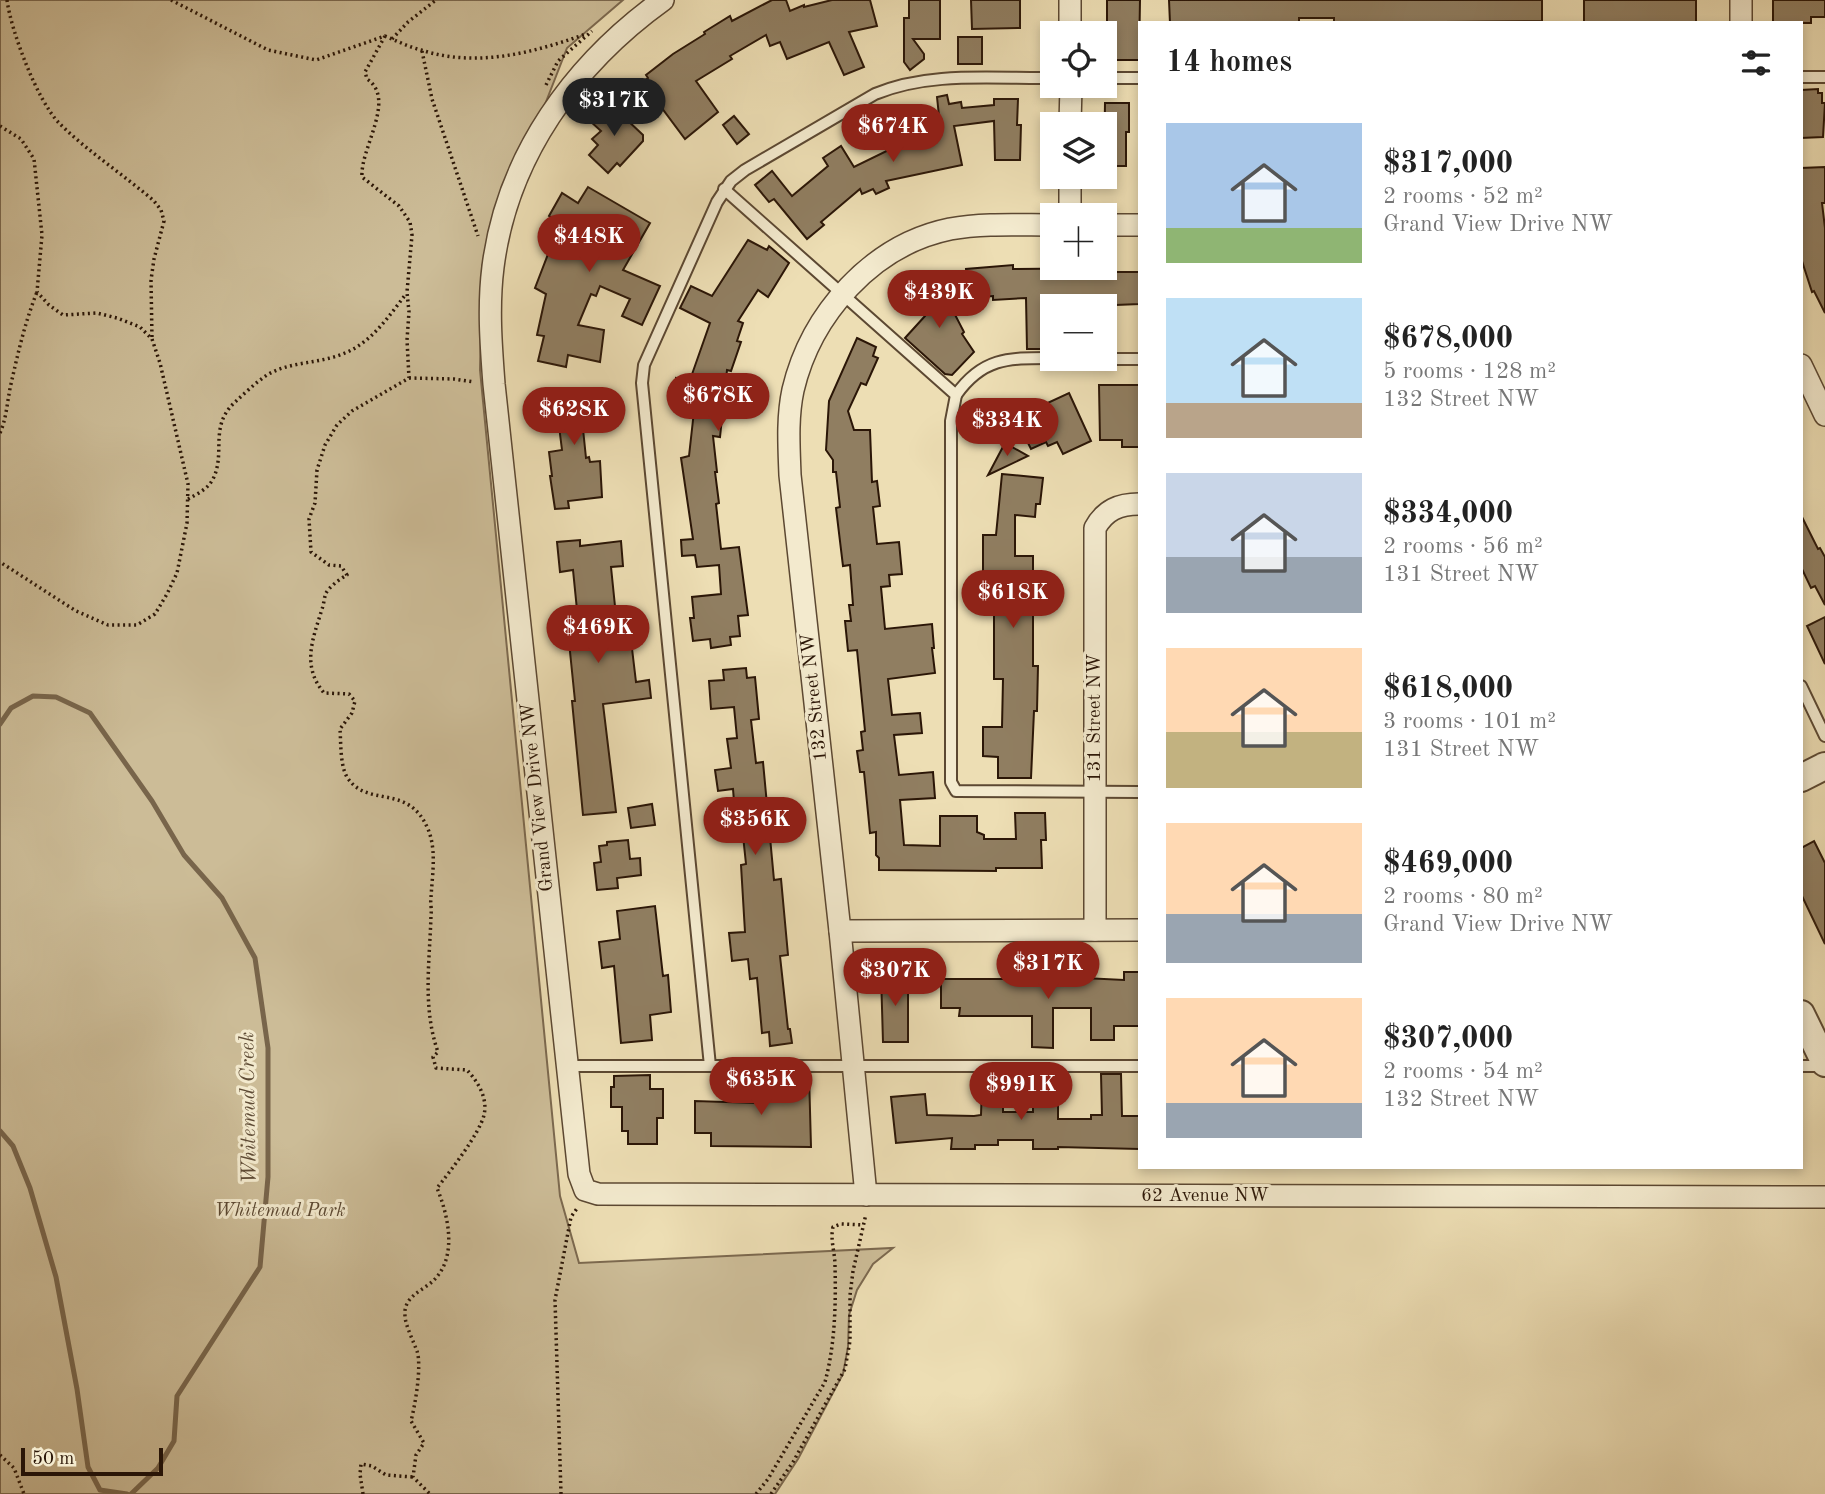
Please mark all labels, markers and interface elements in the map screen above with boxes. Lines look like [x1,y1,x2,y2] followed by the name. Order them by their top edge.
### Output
[1040,21,1117,371] map controls
[1040,21,1117,98] button: locate
[1737,44,1775,82] icon: filters
[1166,48,1292,78] text: 14 homes
[565,78,663,138] pin: $317K
[578,89,650,112] text: $317K
[844,104,942,164] pin: $674K
[1040,112,1117,189] button: layers
[857,115,929,138] text: $674K
[1383,149,1513,179] text: $317,000
[1222,151,1306,235] icon: home
[1383,185,1543,208] text: 2 rooms · 52 m²
[1040,203,1117,280] button: +
[1383,213,1613,236] text: Grand View Drive NW
[540,215,638,274] pin: $448K
[553,225,625,248] text: $448K
[890,270,988,330] pin: $439K
[903,281,975,304] text: $439K
[1040,294,1117,371] button: −
[1383,324,1513,354] text: $678,000
[1222,326,1306,410] icon: home
[1383,360,1556,383] text: 5 rooms · 128 m²
[669,374,767,433] pin: $678K
[682,384,754,407] text: $678K
[525,388,623,447] pin: $628K
[1383,388,1539,411] text: 132 Street NW
[538,398,610,421] text: $628K
[958,398,1056,458] pin: $334K
[971,409,1043,432] text: $334K
[1383,499,1513,529] text: $334,000
[1222,501,1306,585] icon: home
[1383,535,1543,558] text: 2 rooms · 56 m²
[1383,563,1539,586] text: 131 Street NW
[964,570,1062,630] pin: $618K
[977,581,1049,604] text: $618K
[549,606,647,665] pin: $469K
[562,616,634,639] text: $469K
[799,632,831,762] street label: 132 Street NW
[1086,654,1105,782] street label: 131 Street NW
[1383,674,1513,704] text: $618,000
[1222,676,1306,760] icon: home
[519,702,557,892] street label: Grand View Drive NW
[1383,710,1556,733] text: 3 rooms · 101 m²
[1383,738,1539,761] text: 131 Street NW
[706,798,804,857] pin: $356K
[719,808,791,831] text: $356K
[1383,849,1513,879] text: $469,000
[1222,851,1306,935] icon: home
[1383,885,1543,908] text: 2 rooms · 80 m²
[1383,913,1613,936] text: Grand View Drive NW
[999,942,1097,1001] pin: $317K
[846,948,944,1008] pin: $307K
[1012,952,1084,975] text: $317K
[859,959,931,982] text: $307K
[1383,1024,1513,1054] text: $307,000
[1222,1026,1306,1110] icon: home
[237,1032,261,1184] water label: Whitemud Creek
[712,1058,810,1117] pin: $635K
[1383,1060,1543,1083] text: 2 rooms · 54 m²
[972,1062,1070,1122] pin: $991K
[725,1068,797,1091] text: $635K
[985,1073,1057,1096] text: $991K
[1383,1088,1539,1111] text: 132 Street NW
[1141,1187,1269,1206] street label: 62 Avenue NW
[214,1202,346,1221] park label: Whitemud Park
[21,1445,163,1477] scale bar
[32,1450,74,1469] text: 50 m

